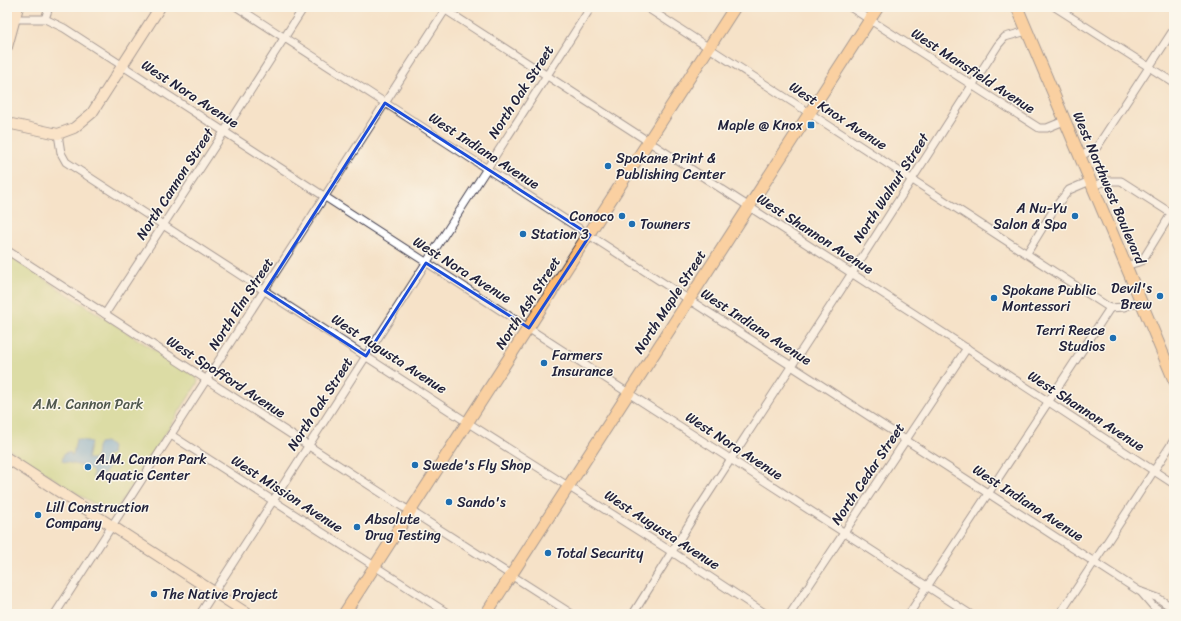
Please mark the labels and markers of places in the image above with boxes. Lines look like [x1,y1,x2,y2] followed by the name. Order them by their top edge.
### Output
[718,113,804,138] place label: Maple @ Knox
[806,120,816,130] marker: Maple @ Knox
[616,146,727,187] place label: Spokane Print & Publishing Center
[603,161,613,171] marker: Spokane Print & Publishing Center
[993,196,1067,237] place label: A Nu-Yu Salon & Spa
[570,204,614,229] place label: Conoco
[617,211,627,221] marker: Conoco
[1070,211,1080,221] marker: A Nu-Yu Salon & Spa
[640,212,691,237] place label: Towners
[627,219,637,229] marker: Towners
[531,222,589,247] place label: Station 3
[518,229,528,239] marker: Station 3
[1111,276,1152,317] place label: Devil's Brew
[1002,278,1096,319] place label: Spokane Public Montessori
[1155,291,1165,301] marker: Devil's Brew
[989,293,999,303] marker: Spokane Public Montessori
[1036,318,1105,359] place label: Terri Reece Studios
[1108,333,1118,343] marker: Terri Reece Studios
[551,343,613,384] place label: Farmers Insurance
[539,358,549,368] marker: Farmers Insurance
[95,447,207,488] place label: A.M. Cannon Park Aquatic Center
[423,453,532,478] place label: Swede's Fly Shop
[410,460,420,470] marker: Swede's Fly Shop
[83,462,93,472] marker: A.M. Cannon Park Aquatic Center
[457,490,506,515] place label: Sando's
[46,495,149,536] place label: Lill Construction Company
[444,497,454,507] marker: Sando's
[364,507,441,548] place label: Absolute Drug Testing
[33,510,43,520] marker: Lill Construction Company
[352,522,362,532] marker: Absolute Drug Testing
[556,541,644,566] place label: Total Security
[543,548,553,558] marker: Total Security
[162,582,278,607] place label: The Native Project
[149,589,159,599] marker: The Native Project

